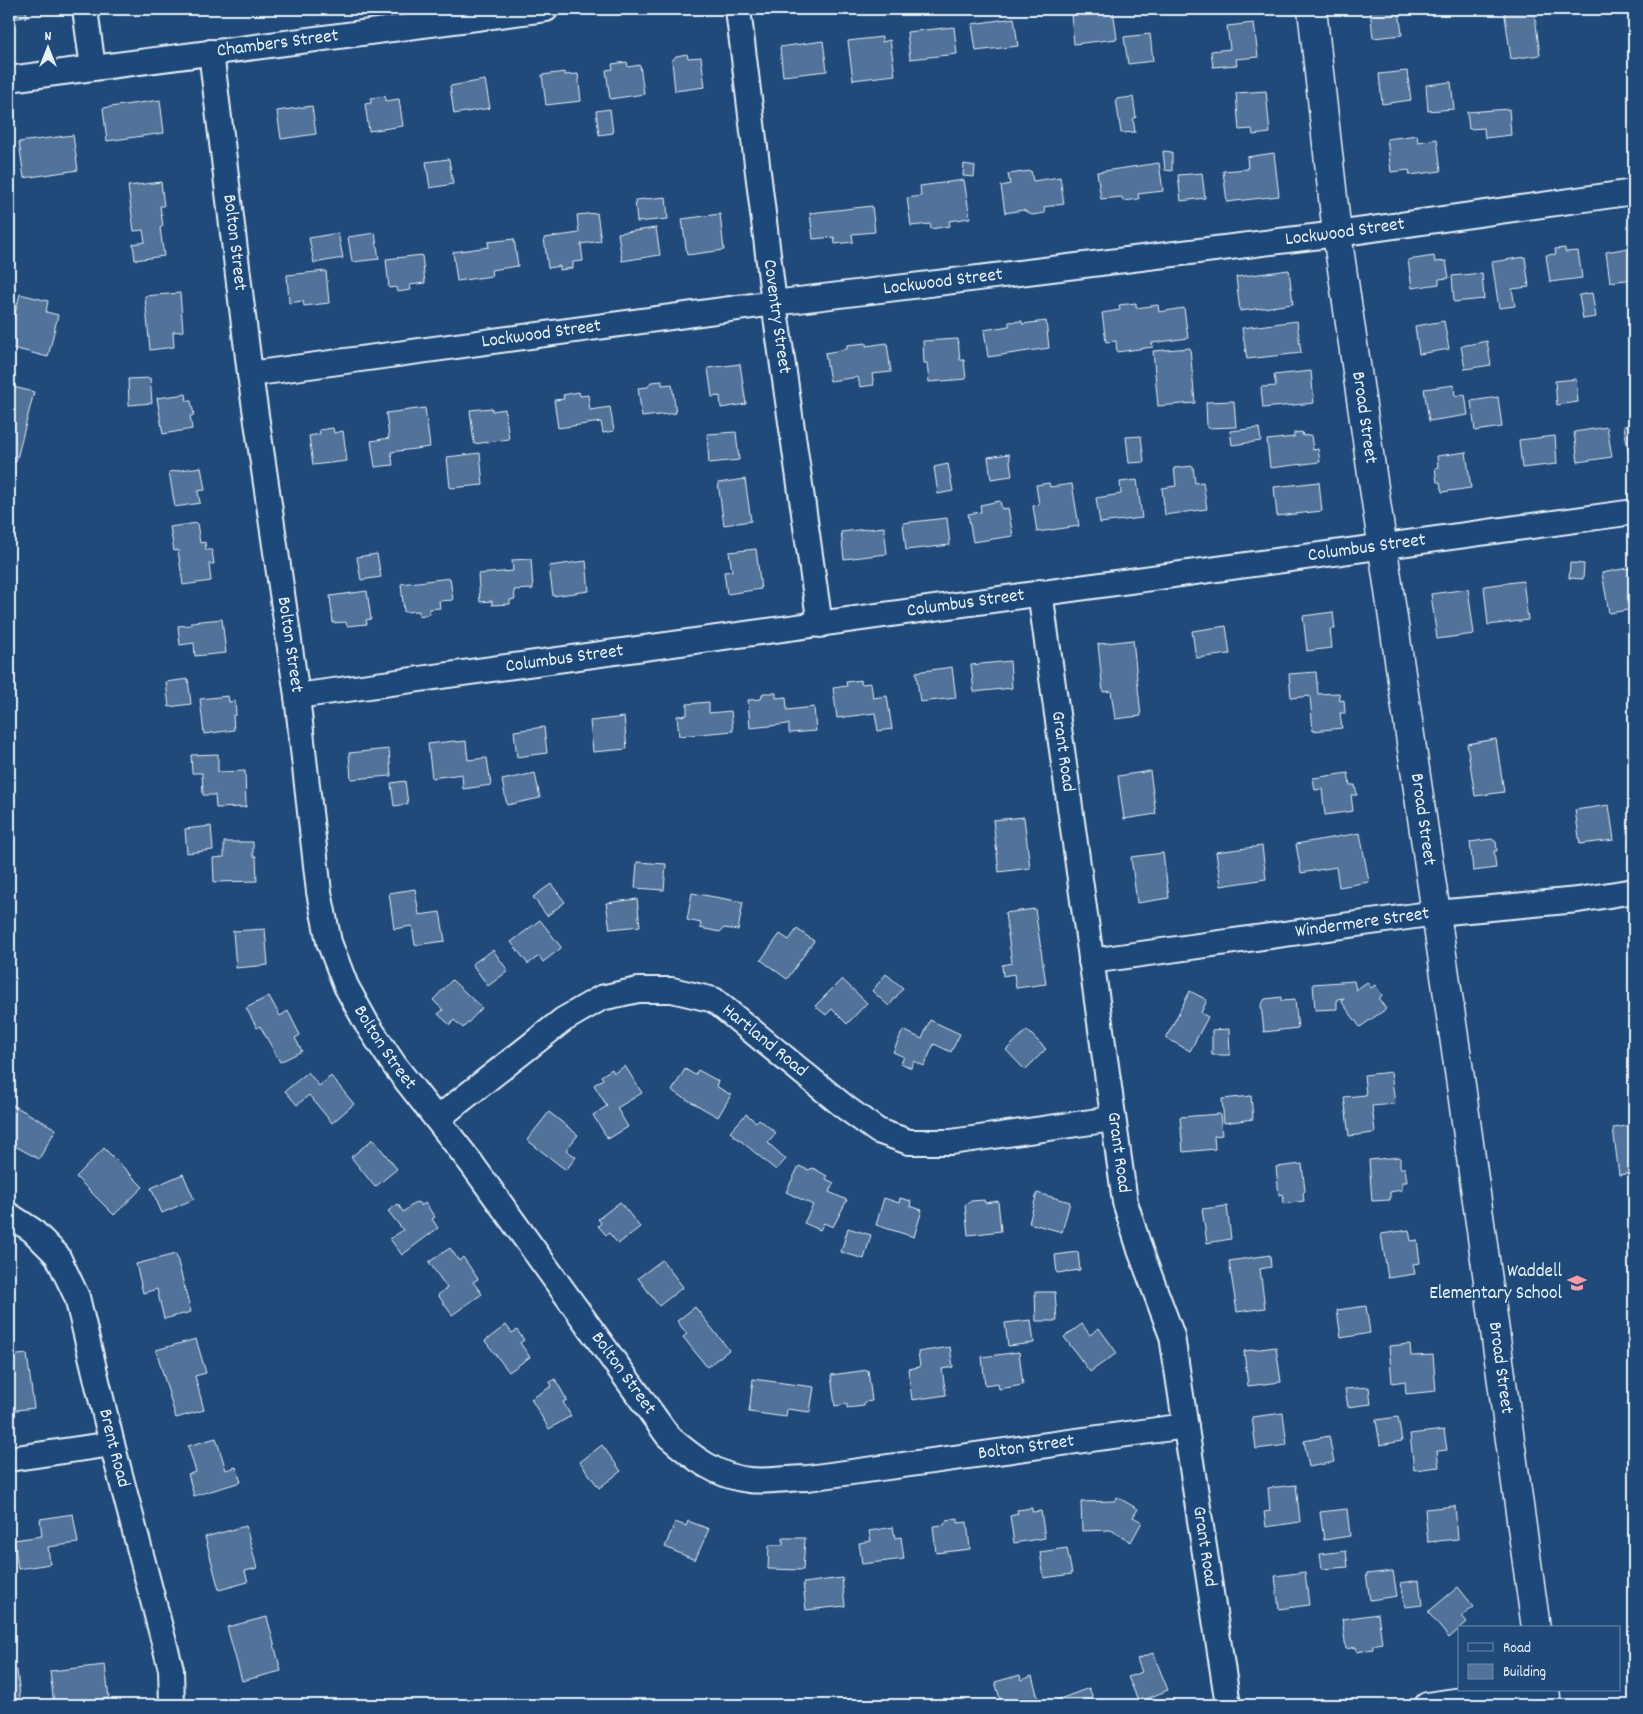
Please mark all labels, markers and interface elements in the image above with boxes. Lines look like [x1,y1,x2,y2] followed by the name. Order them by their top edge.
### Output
[22,22,72,72] north arrow
[215,23,340,65] street label: Chambers Street
[45,27,52,47] text: N
[215,193,253,292] street label: Bolton Street
[1284,211,1406,254] street label: Lockwood Street
[755,258,797,376] street label: Coventry Street
[882,262,1004,303] street label: Lockwood Street
[480,313,603,356] street label: Lockwood Street
[1344,370,1384,466] street label: Broad Street
[1306,527,1427,570] street label: Columbus Street
[905,582,1026,625] street label: Columbus Street
[269,595,310,695] street label: Bolton Street
[504,638,625,681] street label: Columbus Street
[1043,709,1081,794] street label: Grant Road
[1402,771,1442,867] street label: Broad Street
[1294,901,1431,946] street label: Windermere Street
[715,998,813,1084] street label: Hartland Road
[346,1001,423,1096] street label: Bolton Street
[1099,1110,1137,1195] street label: Grant Road
[1429,1259,1562,1308] place label: Waddell Elementary School
[1566,1272,1588,1294] school or university icon: Waddell Elementary School
[1480,1320,1520,1416] street label: Broad Street
[584,1326,662,1421] street label: Bolton Street
[91,1406,136,1491] street label: Brent Road
[976,1428,1076,1468] street label: Bolton Street
[1185,1504,1223,1589] street label: Grant Road
[1458,1626,1620,1692] legend
[1503,1638,1531,1660] text: Road
[1503,1662,1546,1684] text: Building

